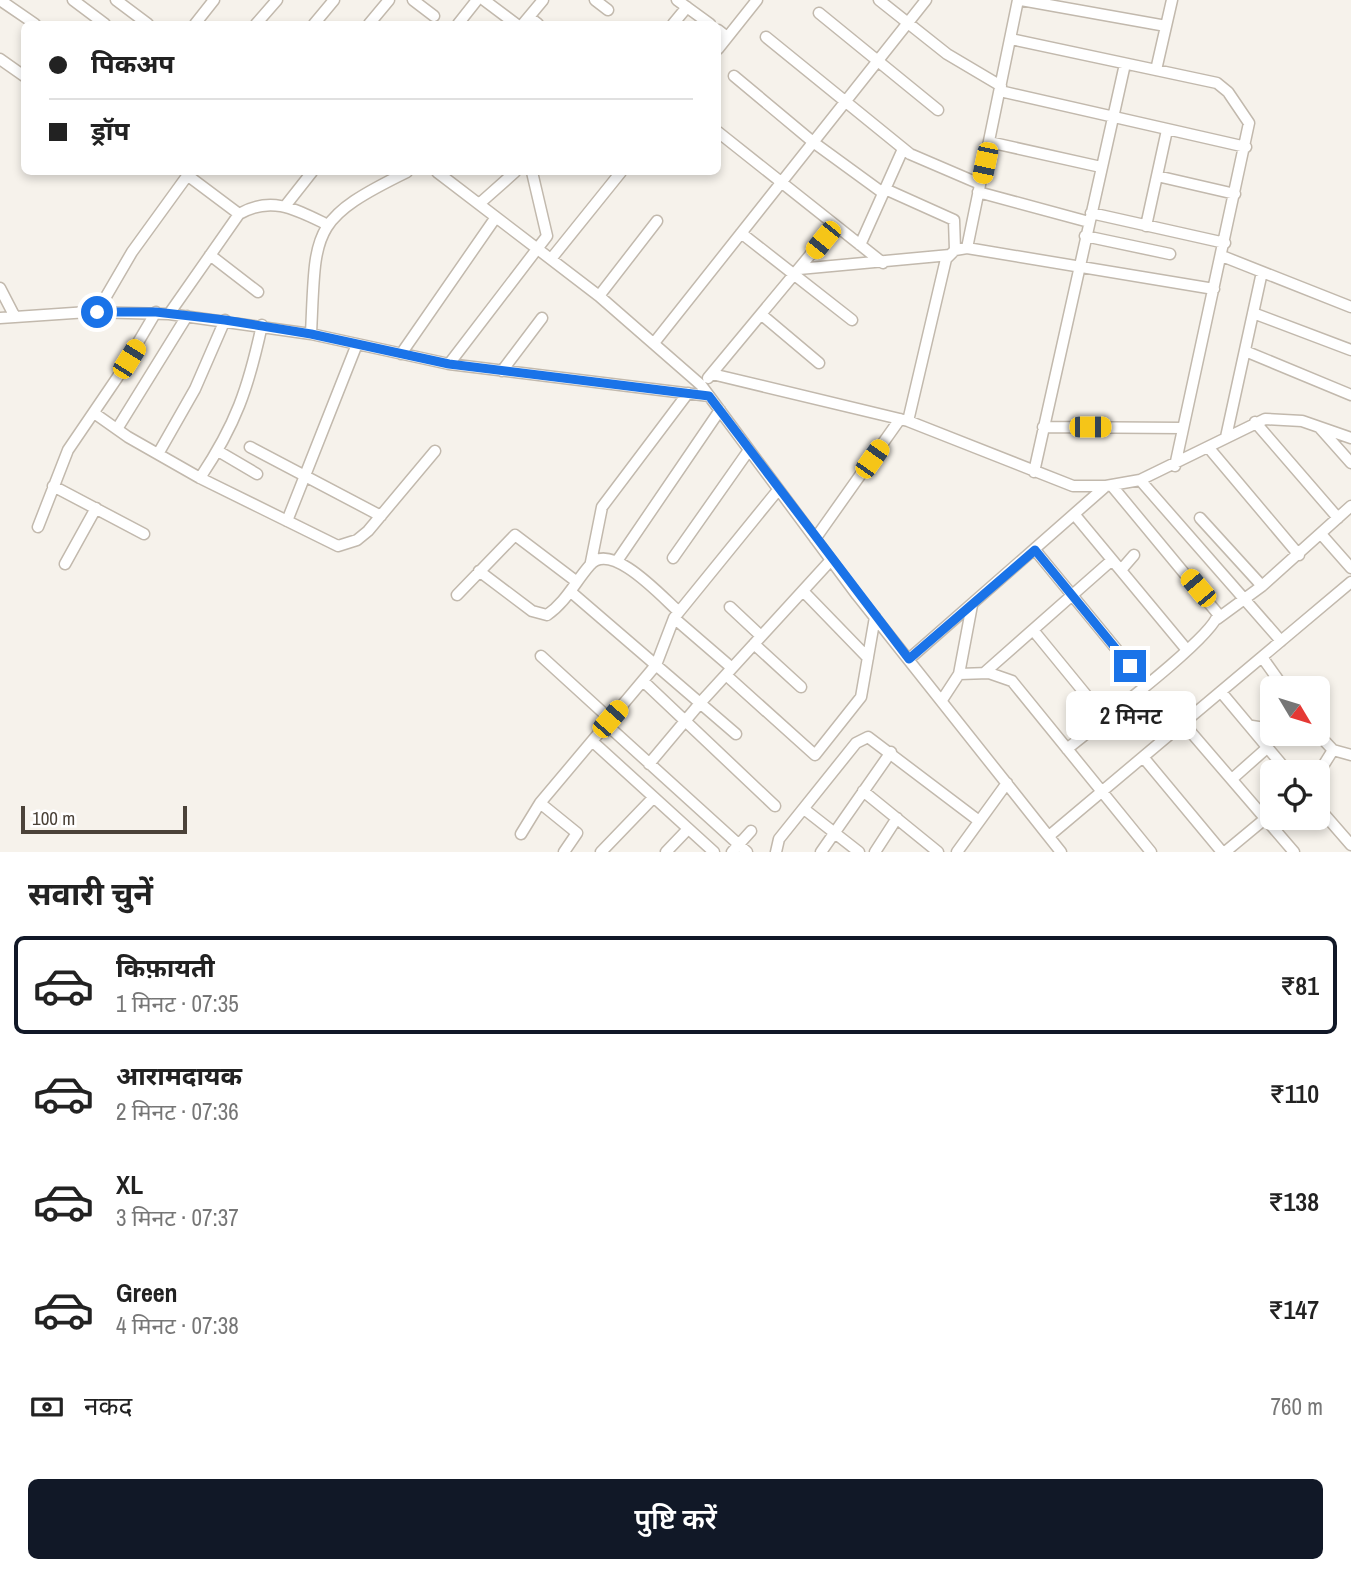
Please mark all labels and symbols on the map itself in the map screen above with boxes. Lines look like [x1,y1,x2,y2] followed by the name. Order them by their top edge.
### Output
[971,140,1000,186] car
[802,217,845,263] car
[81,296,113,328] route start
[109,336,150,382] car
[1070,417,1112,438] car
[852,436,893,482] car
[1177,565,1220,611] car
[1114,650,1146,682] route end
[1260,676,1330,746] north arrow
[1065,690,1195,740] callout: 2 मिनट
[589,696,632,742] car
[21,803,187,835] scale bar

